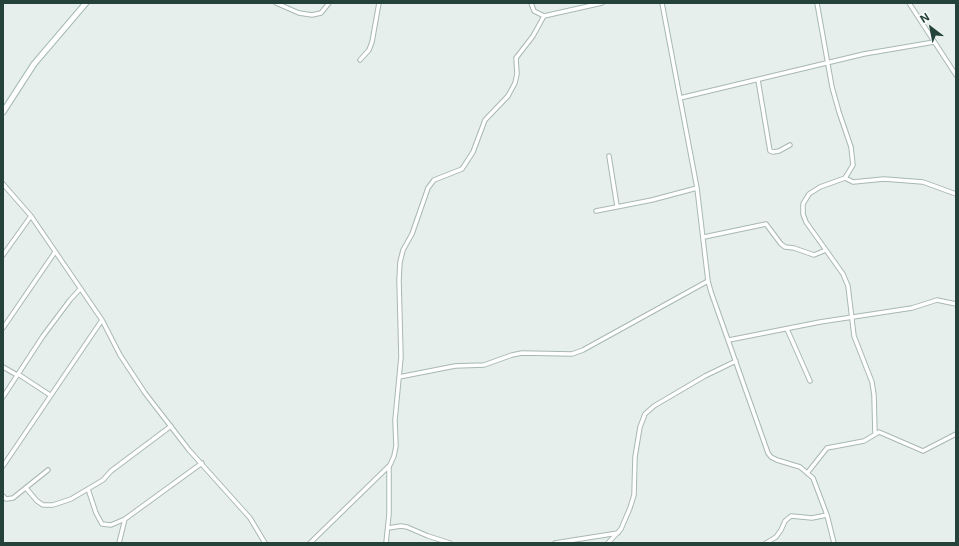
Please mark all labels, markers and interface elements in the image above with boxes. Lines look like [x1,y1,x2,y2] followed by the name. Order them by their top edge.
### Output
[911,8,951,48] north arrow
[917,10,932,26] text: N

